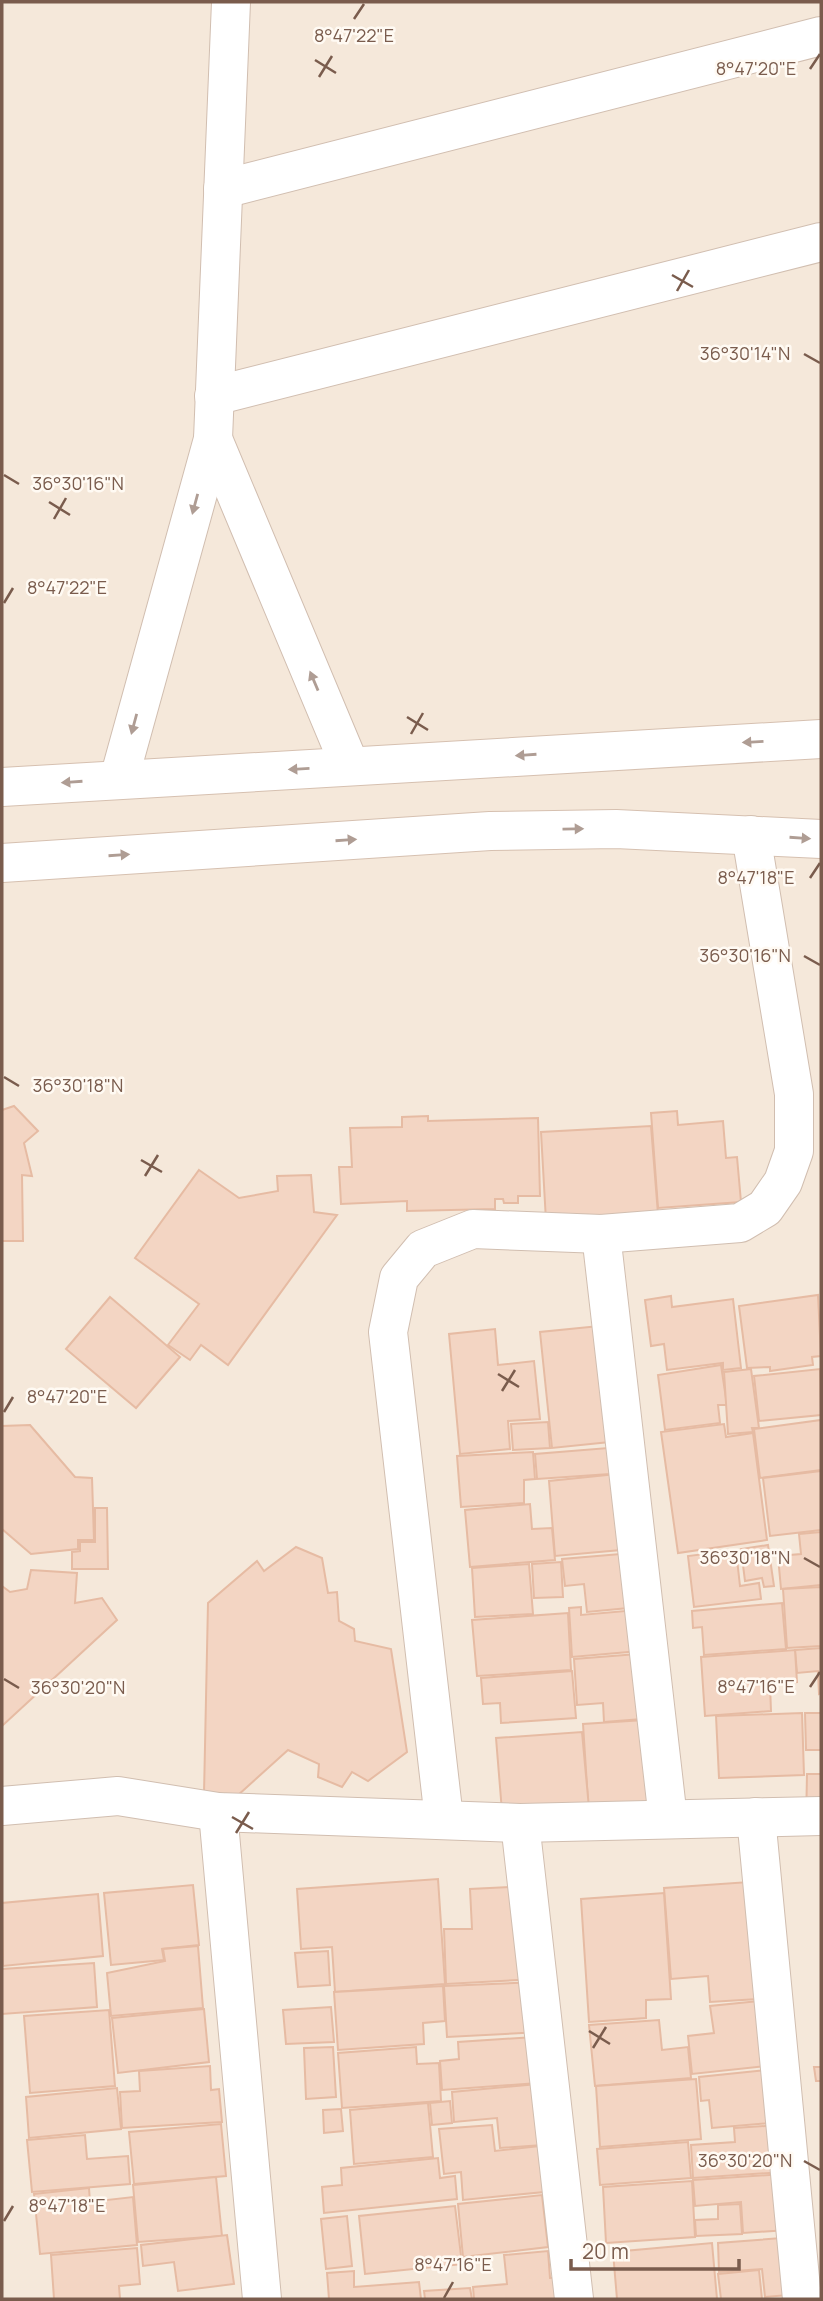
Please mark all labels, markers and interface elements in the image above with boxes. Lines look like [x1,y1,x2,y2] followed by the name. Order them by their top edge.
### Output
[314,23,394,47] text: 8°47'22"E
[716,56,796,80] text: 8°47'20"E
[700,341,790,365] text: 36°30'14"N
[32,471,124,495] text: 36°30'16"N
[189,494,199,515] one-way arrow
[27,575,107,599] text: 8°47'22"E
[309,670,320,691] one-way arrow
[129,714,139,735] one-way arrow
[742,737,764,748] one-way arrow
[515,750,537,761] one-way arrow
[288,764,310,775] one-way arrow
[61,777,83,788] one-way arrow
[562,823,584,835] one-way arrow
[789,833,811,844] one-way arrow
[335,834,357,845] one-way arrow
[108,849,130,860] one-way arrow
[718,865,794,889] text: 8°47'18"E
[699,943,791,967] text: 36°30'16"N
[33,1073,123,1097] text: 36°30'18"N
[27,1384,107,1408] text: 8°47'20"E
[700,1545,790,1569] text: 36°30'18"N
[717,1674,795,1698] text: 8°47'16"E
[31,1675,125,1699] text: 36°30'20"N
[698,2148,792,2172] text: 36°30'20"N
[29,2193,105,2217] text: 8°47'18"E
[571,2228,739,2272] scale bar
[582,2237,629,2265] text: 20 m
[414,2252,492,2276] text: 8°47'16"E

